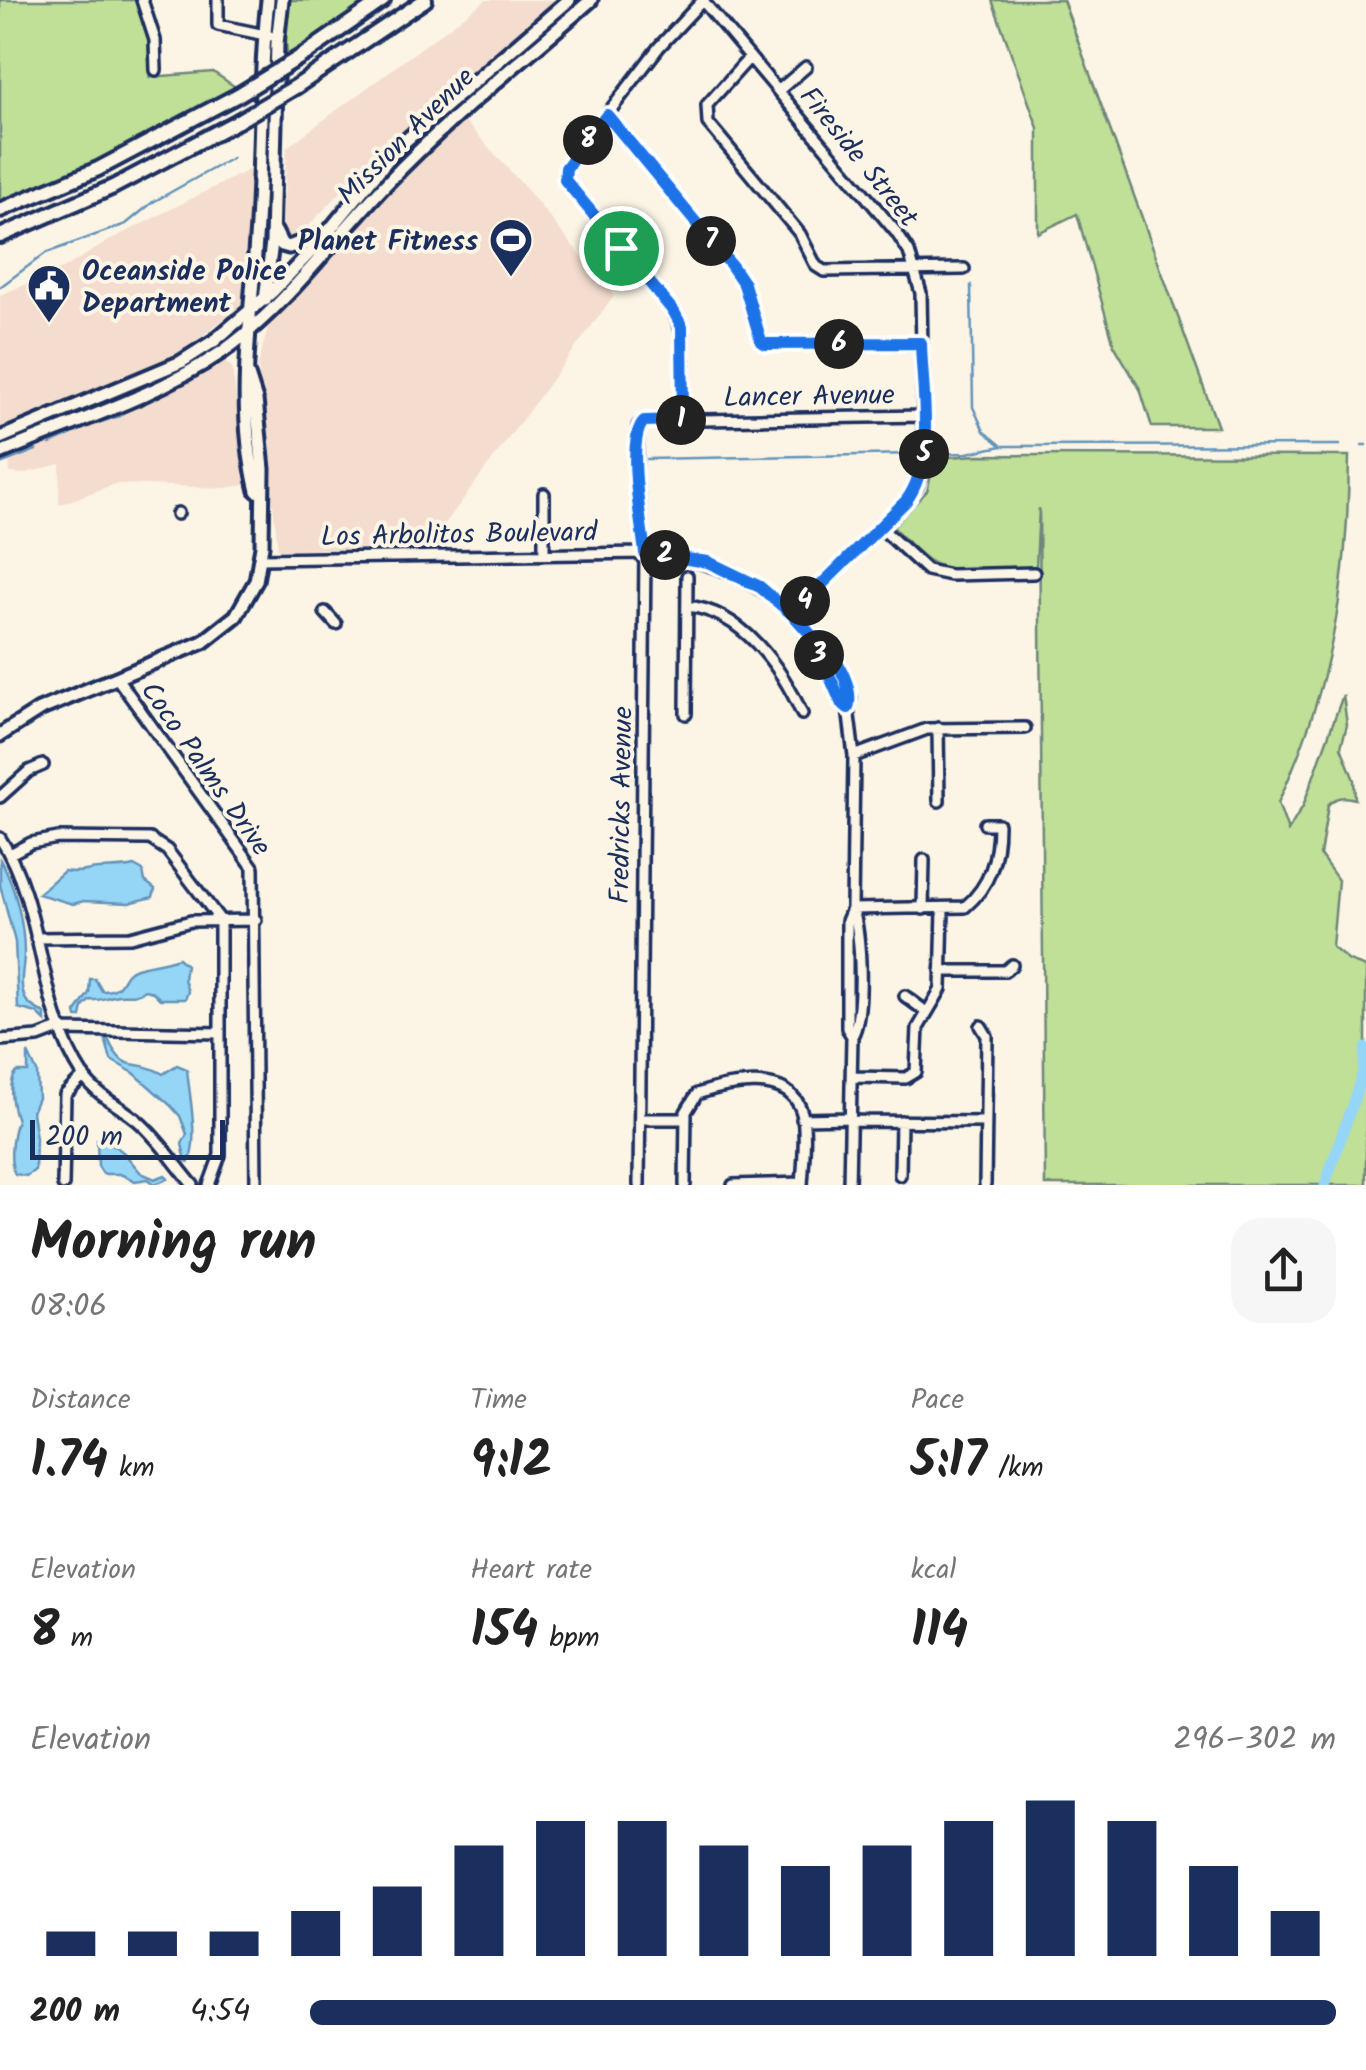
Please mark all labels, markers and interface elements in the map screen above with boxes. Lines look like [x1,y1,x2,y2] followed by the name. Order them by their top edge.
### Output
[327,57,487,217] street label: Mission Avenue
[787,77,930,239] street label: Fireside Street
[563,115,613,165] pin: 8
[580,117,596,162] text: 8
[579,206,664,291] pin
[686,216,736,266] pin: 7
[488,217,534,278] sports icon: Planet Fitness
[704,218,718,263] text: 7
[298,220,478,265] place label: Planet Fitness
[594,221,649,276] icon: arrive
[82,250,287,327] place label: Oceanside Police Department
[26,263,72,324] public building icon: Oceanside Police Department
[814,319,864,369] pin: 6
[831,321,847,366] text: 6
[723,374,895,421] street label: Lancer Avenue
[656,395,706,445] pin: 1
[677,397,685,442] text: 1
[899,429,949,479] pin: 5
[917,431,931,476] text: 5
[320,511,599,560] street label: Los Arbolitos Boulevard
[640,530,690,580] pin: 2
[657,532,673,577] text: 2
[780,576,830,626] pin: 4
[797,578,813,623] text: 4
[794,630,844,680] pin: 3
[811,632,827,677] text: 3
[128,673,282,867] street label: Coco Palms Drive
[598,705,647,904] street label: Fredricks Avenue
[30,1115,225,1160] scale bar
[45,1115,123,1160] text: 200 m
[30,1201,317,1288] text: Morning run
[1231,1218,1336,1323] button: share
[30,1282,107,1333] text: 08:06
[30,1378,131,1423] text: Distance
[470,1378,527,1423] text: Time
[911,1378,964,1423] text: Pace
[30,1423,108,1503] text: 1.74
[470,1423,552,1503] text: 9:12
[911,1423,987,1503] text: 5:17
[108,1446,154,1491] text: km
[987,1446,1044,1491] text: /km
[30,1548,136,1593] text: Elevation
[470,1548,592,1593] text: Heart rate
[911,1548,956,1593] text: kcal
[30,1593,60,1673] text: 8
[470,1593,538,1673] text: 154
[911,1593,968,1673] text: 114
[60,1616,93,1661] text: m
[538,1616,600,1661] text: bpm
[30,1715,151,1766] text: Elevation
[1173,1715,1336,1766] text: 296–302 m
[30,1987,120,2038] text: 200 m
[190,1987,250,2038] text: 4:54

